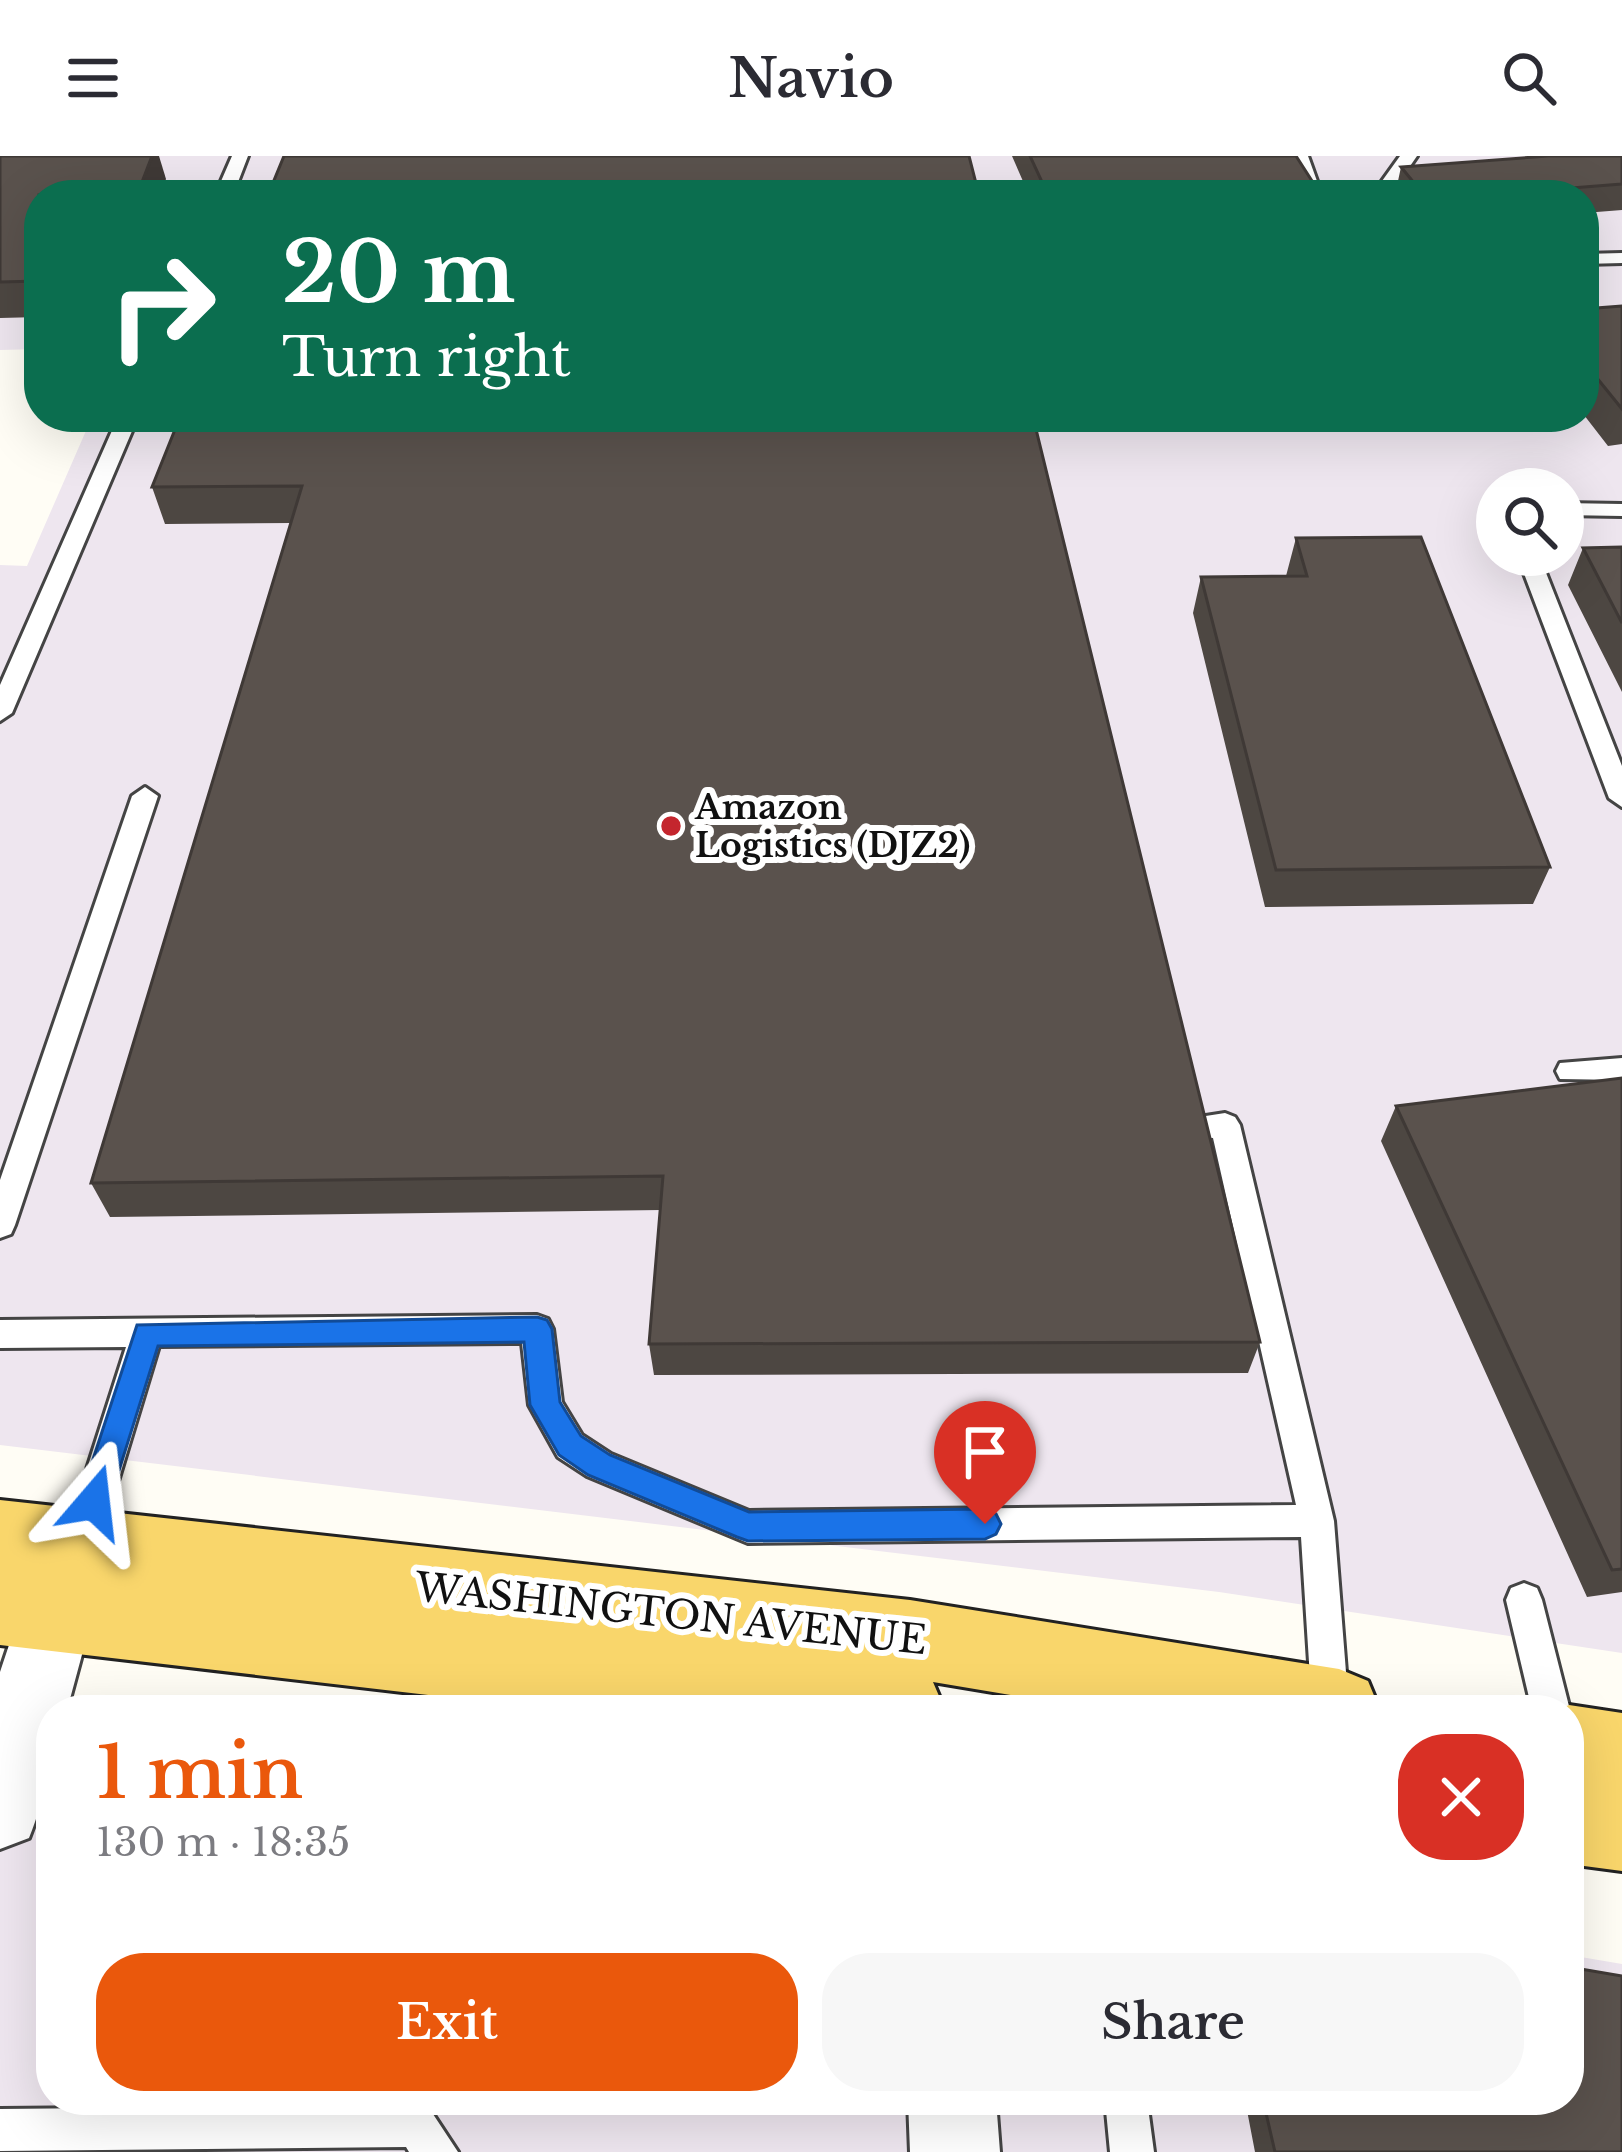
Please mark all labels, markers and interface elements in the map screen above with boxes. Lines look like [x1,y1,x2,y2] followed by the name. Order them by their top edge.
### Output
[60,45,126,111] icon: menu
[728,45,894,112] text: Navio
[1496,45,1562,111] icon: search
[282,221,515,325] text: 20 m
[84,228,240,384] icon: right
[282,324,571,391] text: Turn right
[1476,468,1584,576] map controls
[1476,468,1584,576] button: search
[694,787,970,866] place label: Amazon Logistics (DJZ2)
[658,813,684,839] marker: Amazon Logistics (DJZ2)
[934,1401,1036,1524] pin
[952,1419,1018,1485] icon: arrive
[31,1439,157,1565] position arrow
[412,1563,929,1665] street label: WASHINGTON AVENUE
[96,1728,303,1817] text: 1 min
[1398,1734,1524,1860] button: close
[96,1818,350,1867] text: 130 m · 18:35
[96,1953,798,2091] button: Exit
[822,1953,1524,2091] button: Share

